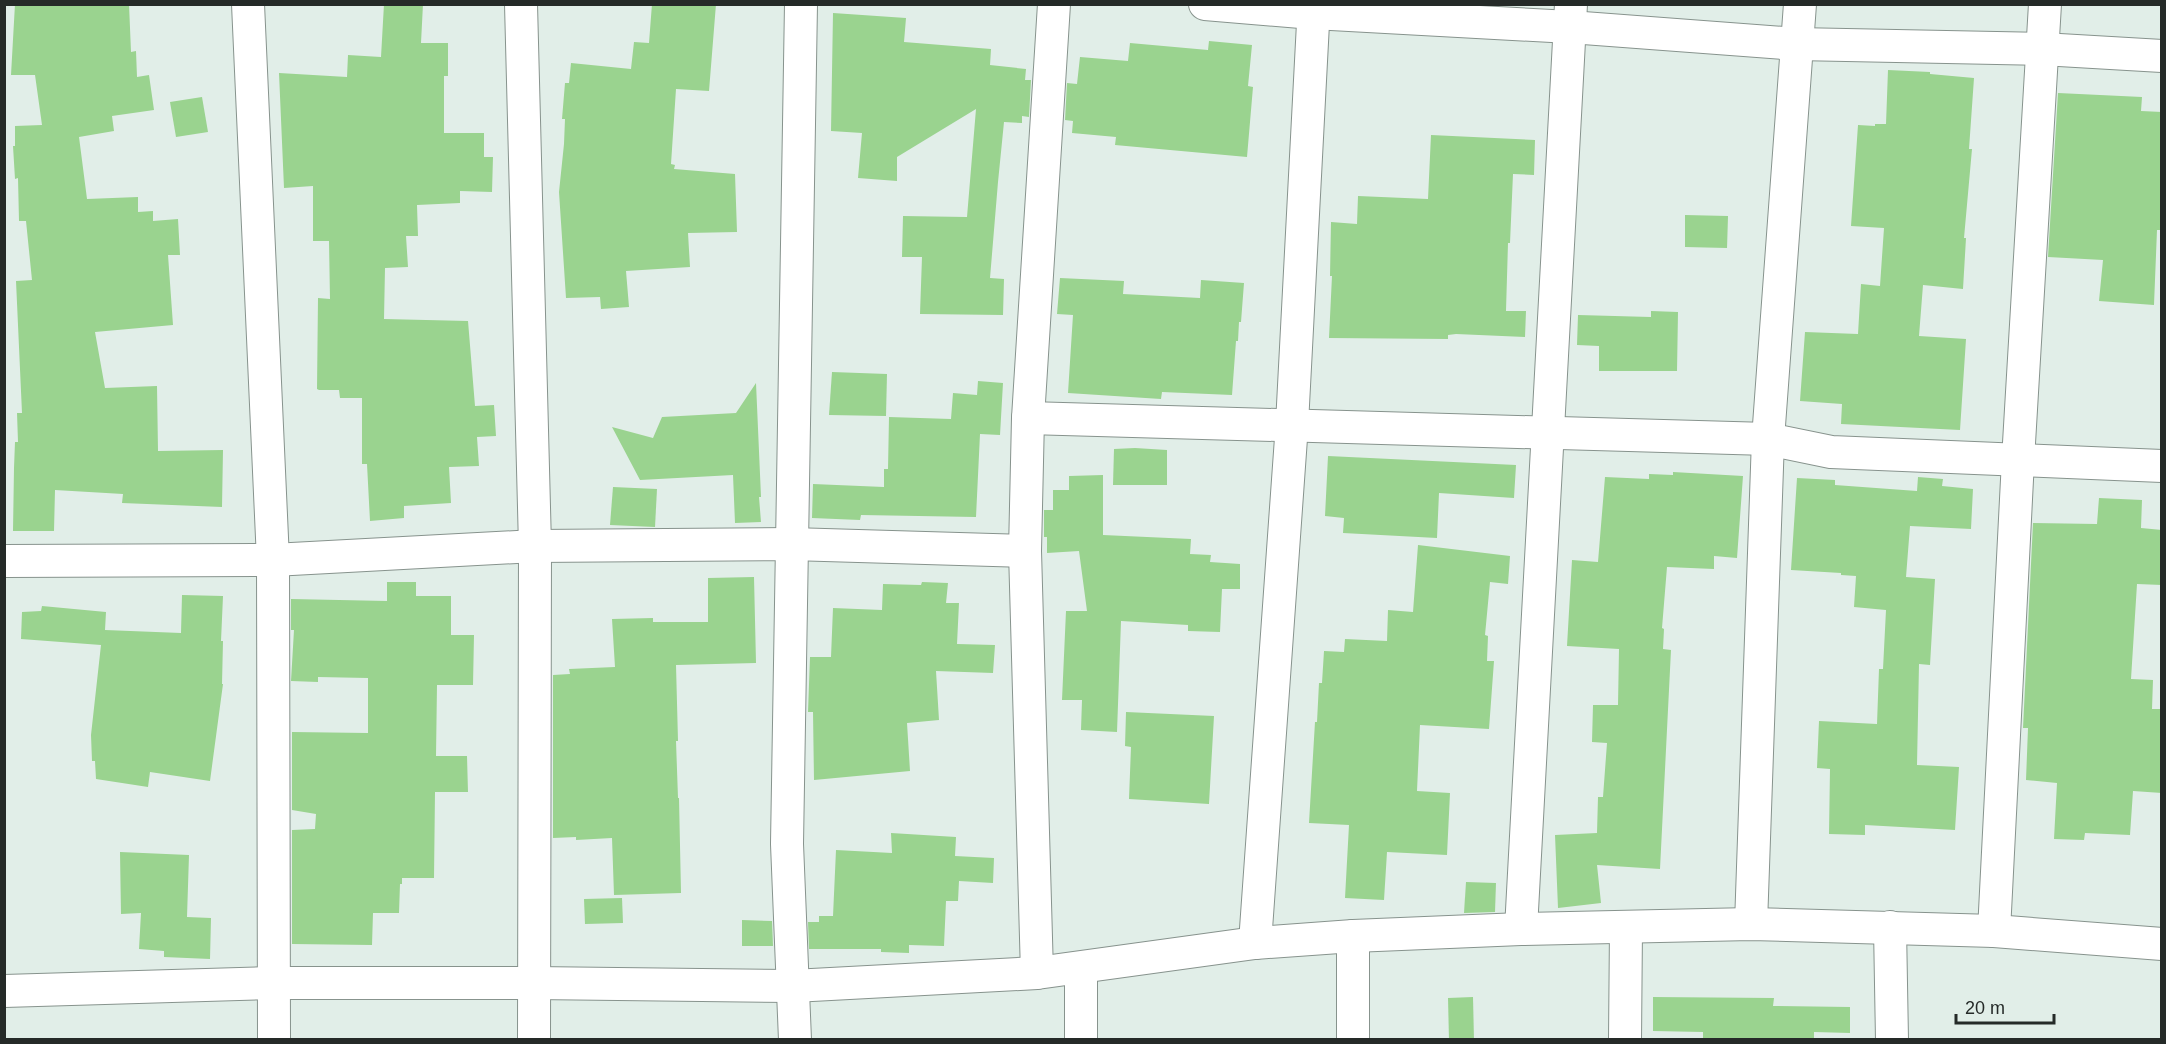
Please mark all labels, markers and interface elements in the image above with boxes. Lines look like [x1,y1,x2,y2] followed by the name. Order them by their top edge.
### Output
[1956,987,2054,1025] scale bar
[1965,998,2005,1018] text: 20 m

